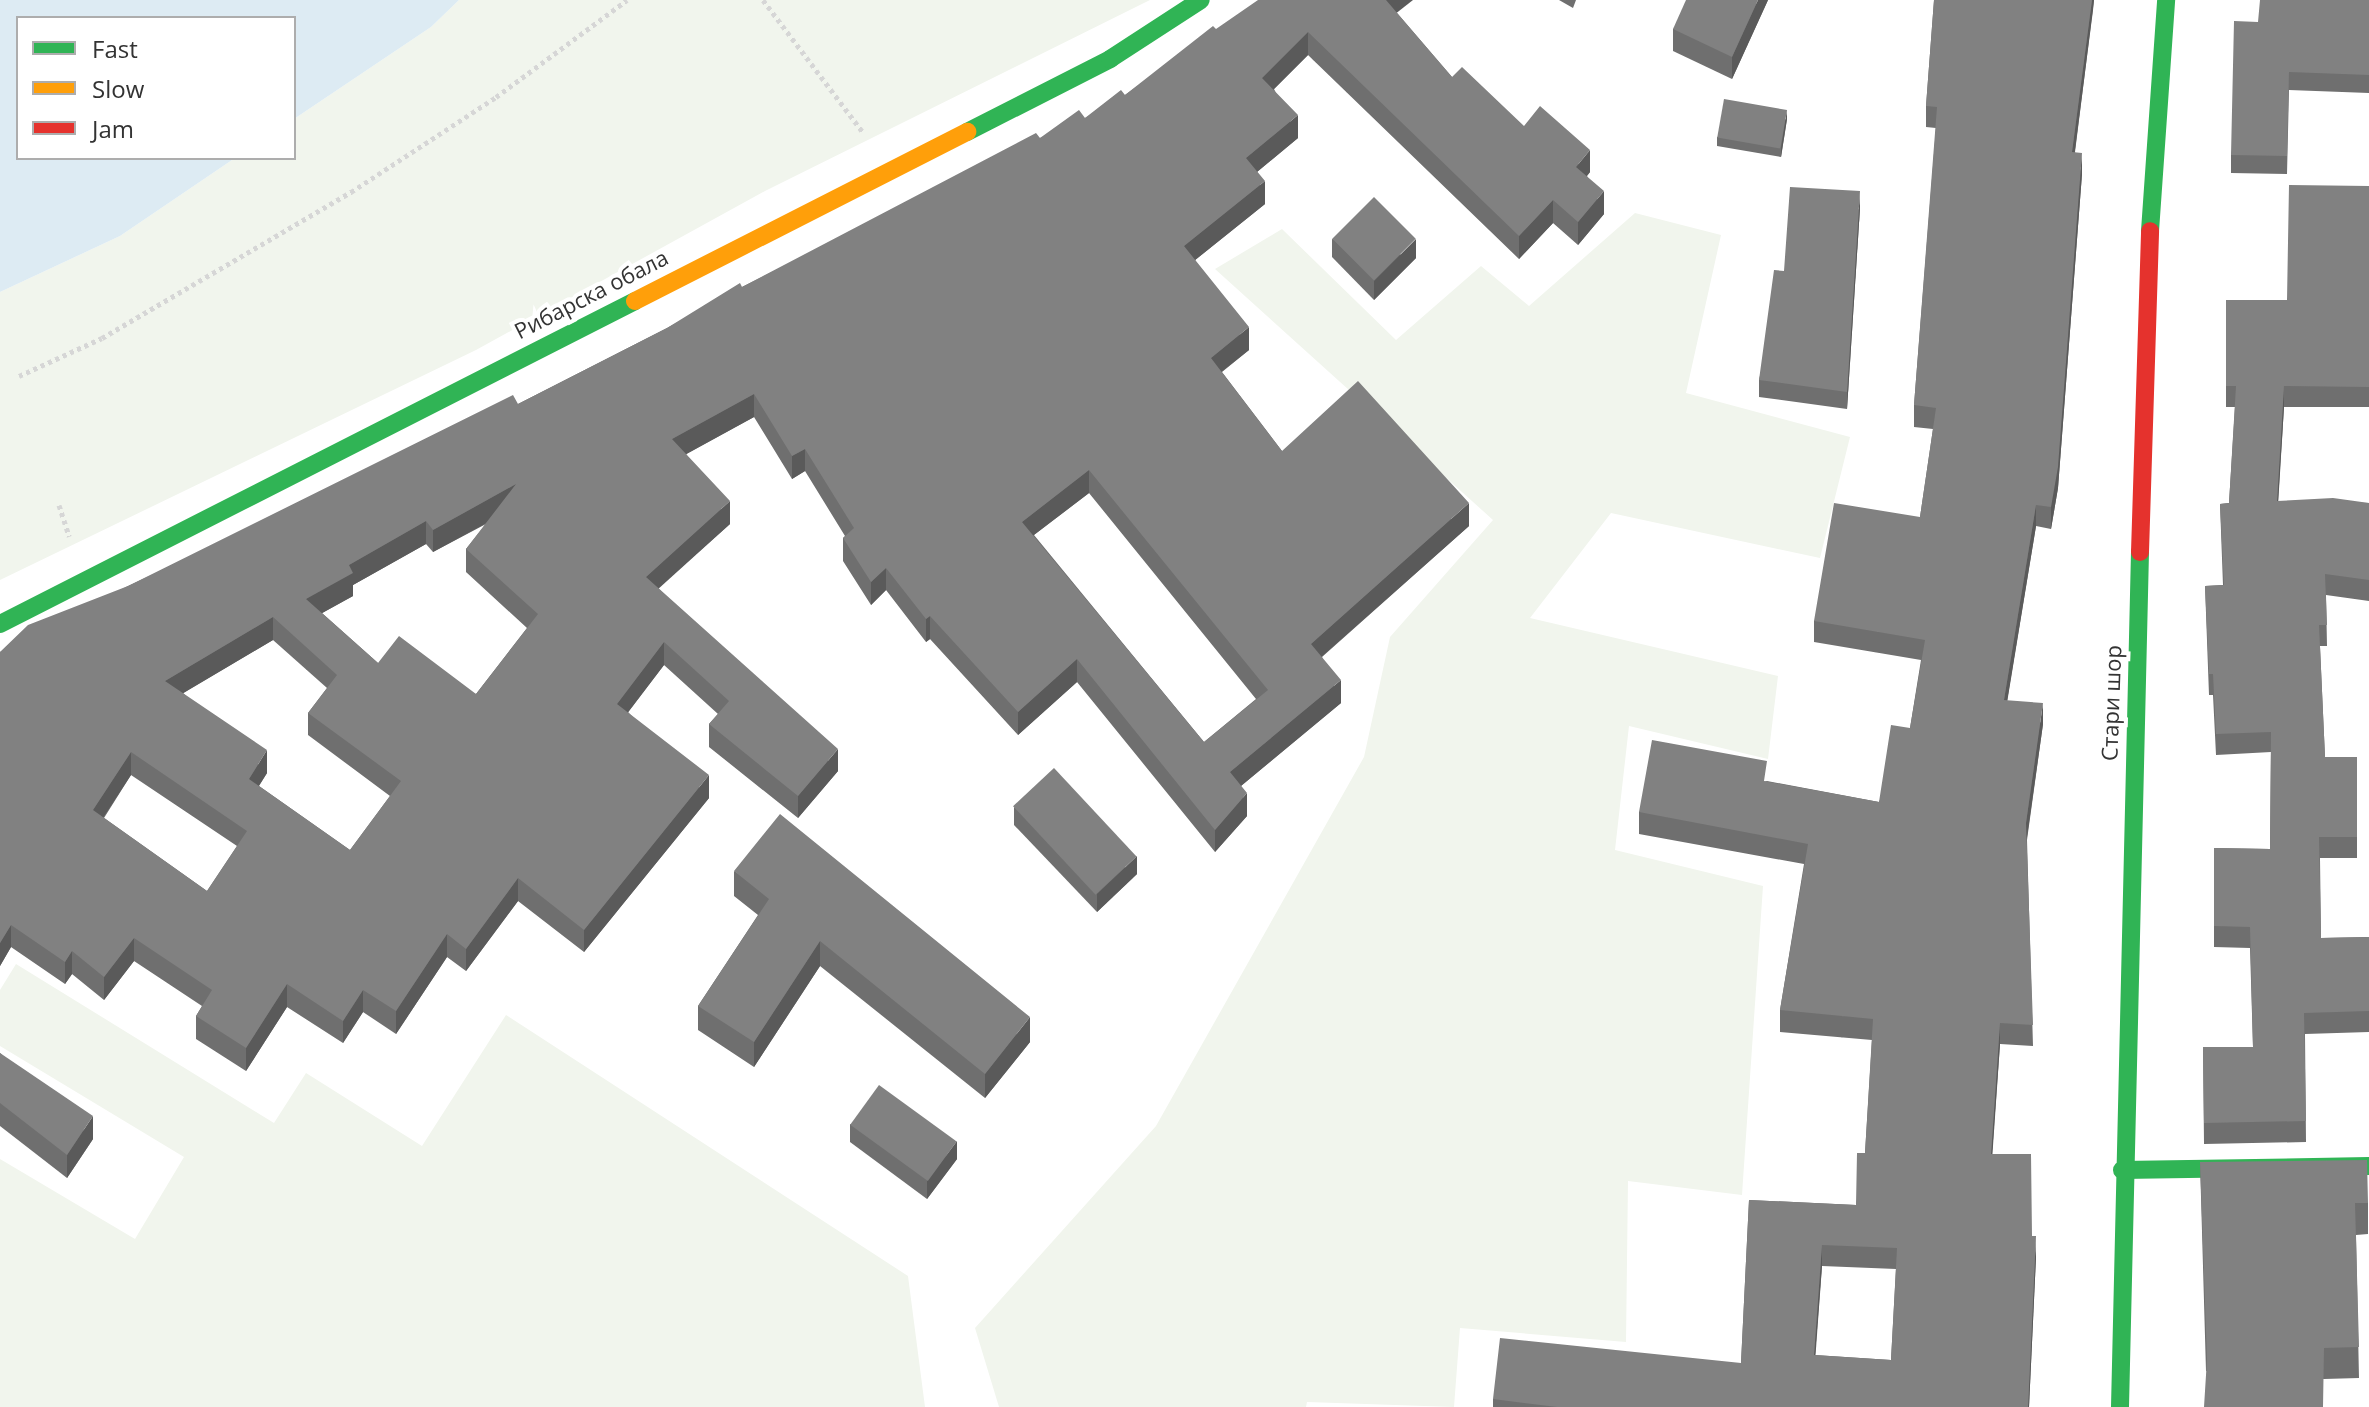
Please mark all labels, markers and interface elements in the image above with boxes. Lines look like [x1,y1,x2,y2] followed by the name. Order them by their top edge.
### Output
[16,16,296,160] legend
[92,32,138,65] text: Fast
[92,72,144,105] text: Slow
[92,112,134,145] text: Jam
[510,244,672,344] street label: Рибарска обала
[2096,645,2126,761] street label: Стари шор

